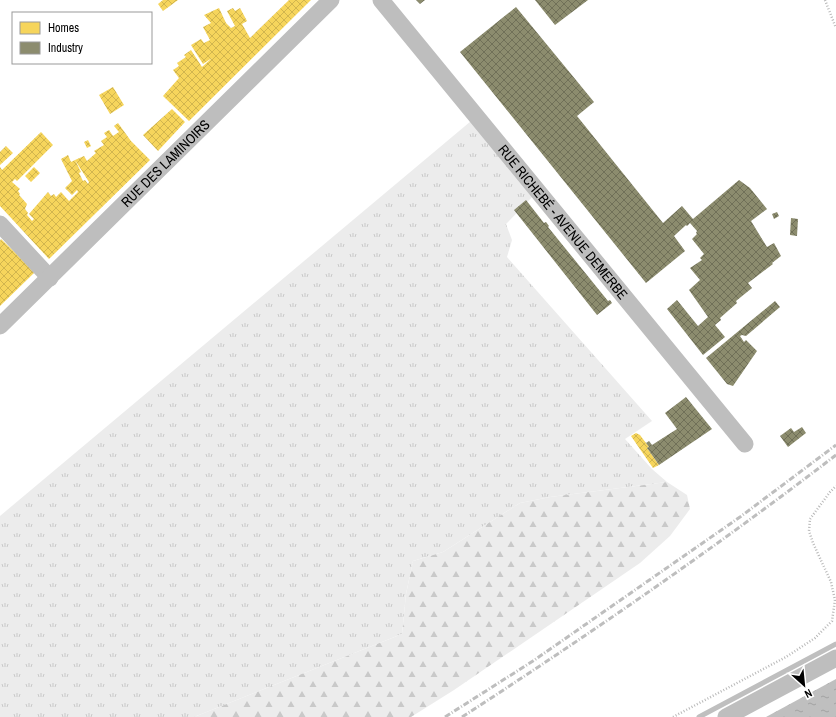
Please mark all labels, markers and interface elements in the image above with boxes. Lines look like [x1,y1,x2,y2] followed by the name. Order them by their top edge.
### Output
[12,12,152,64] legend
[48,20,79,36] text: Homes
[48,40,83,56] text: Industry
[117,115,214,211] street label: RUE DES LAMINOIRS
[494,141,632,303] street label: RUE RICHEBÉ - AVENUE DEMERBE
[784,665,824,705] north arrow
[802,686,815,702] text: N

